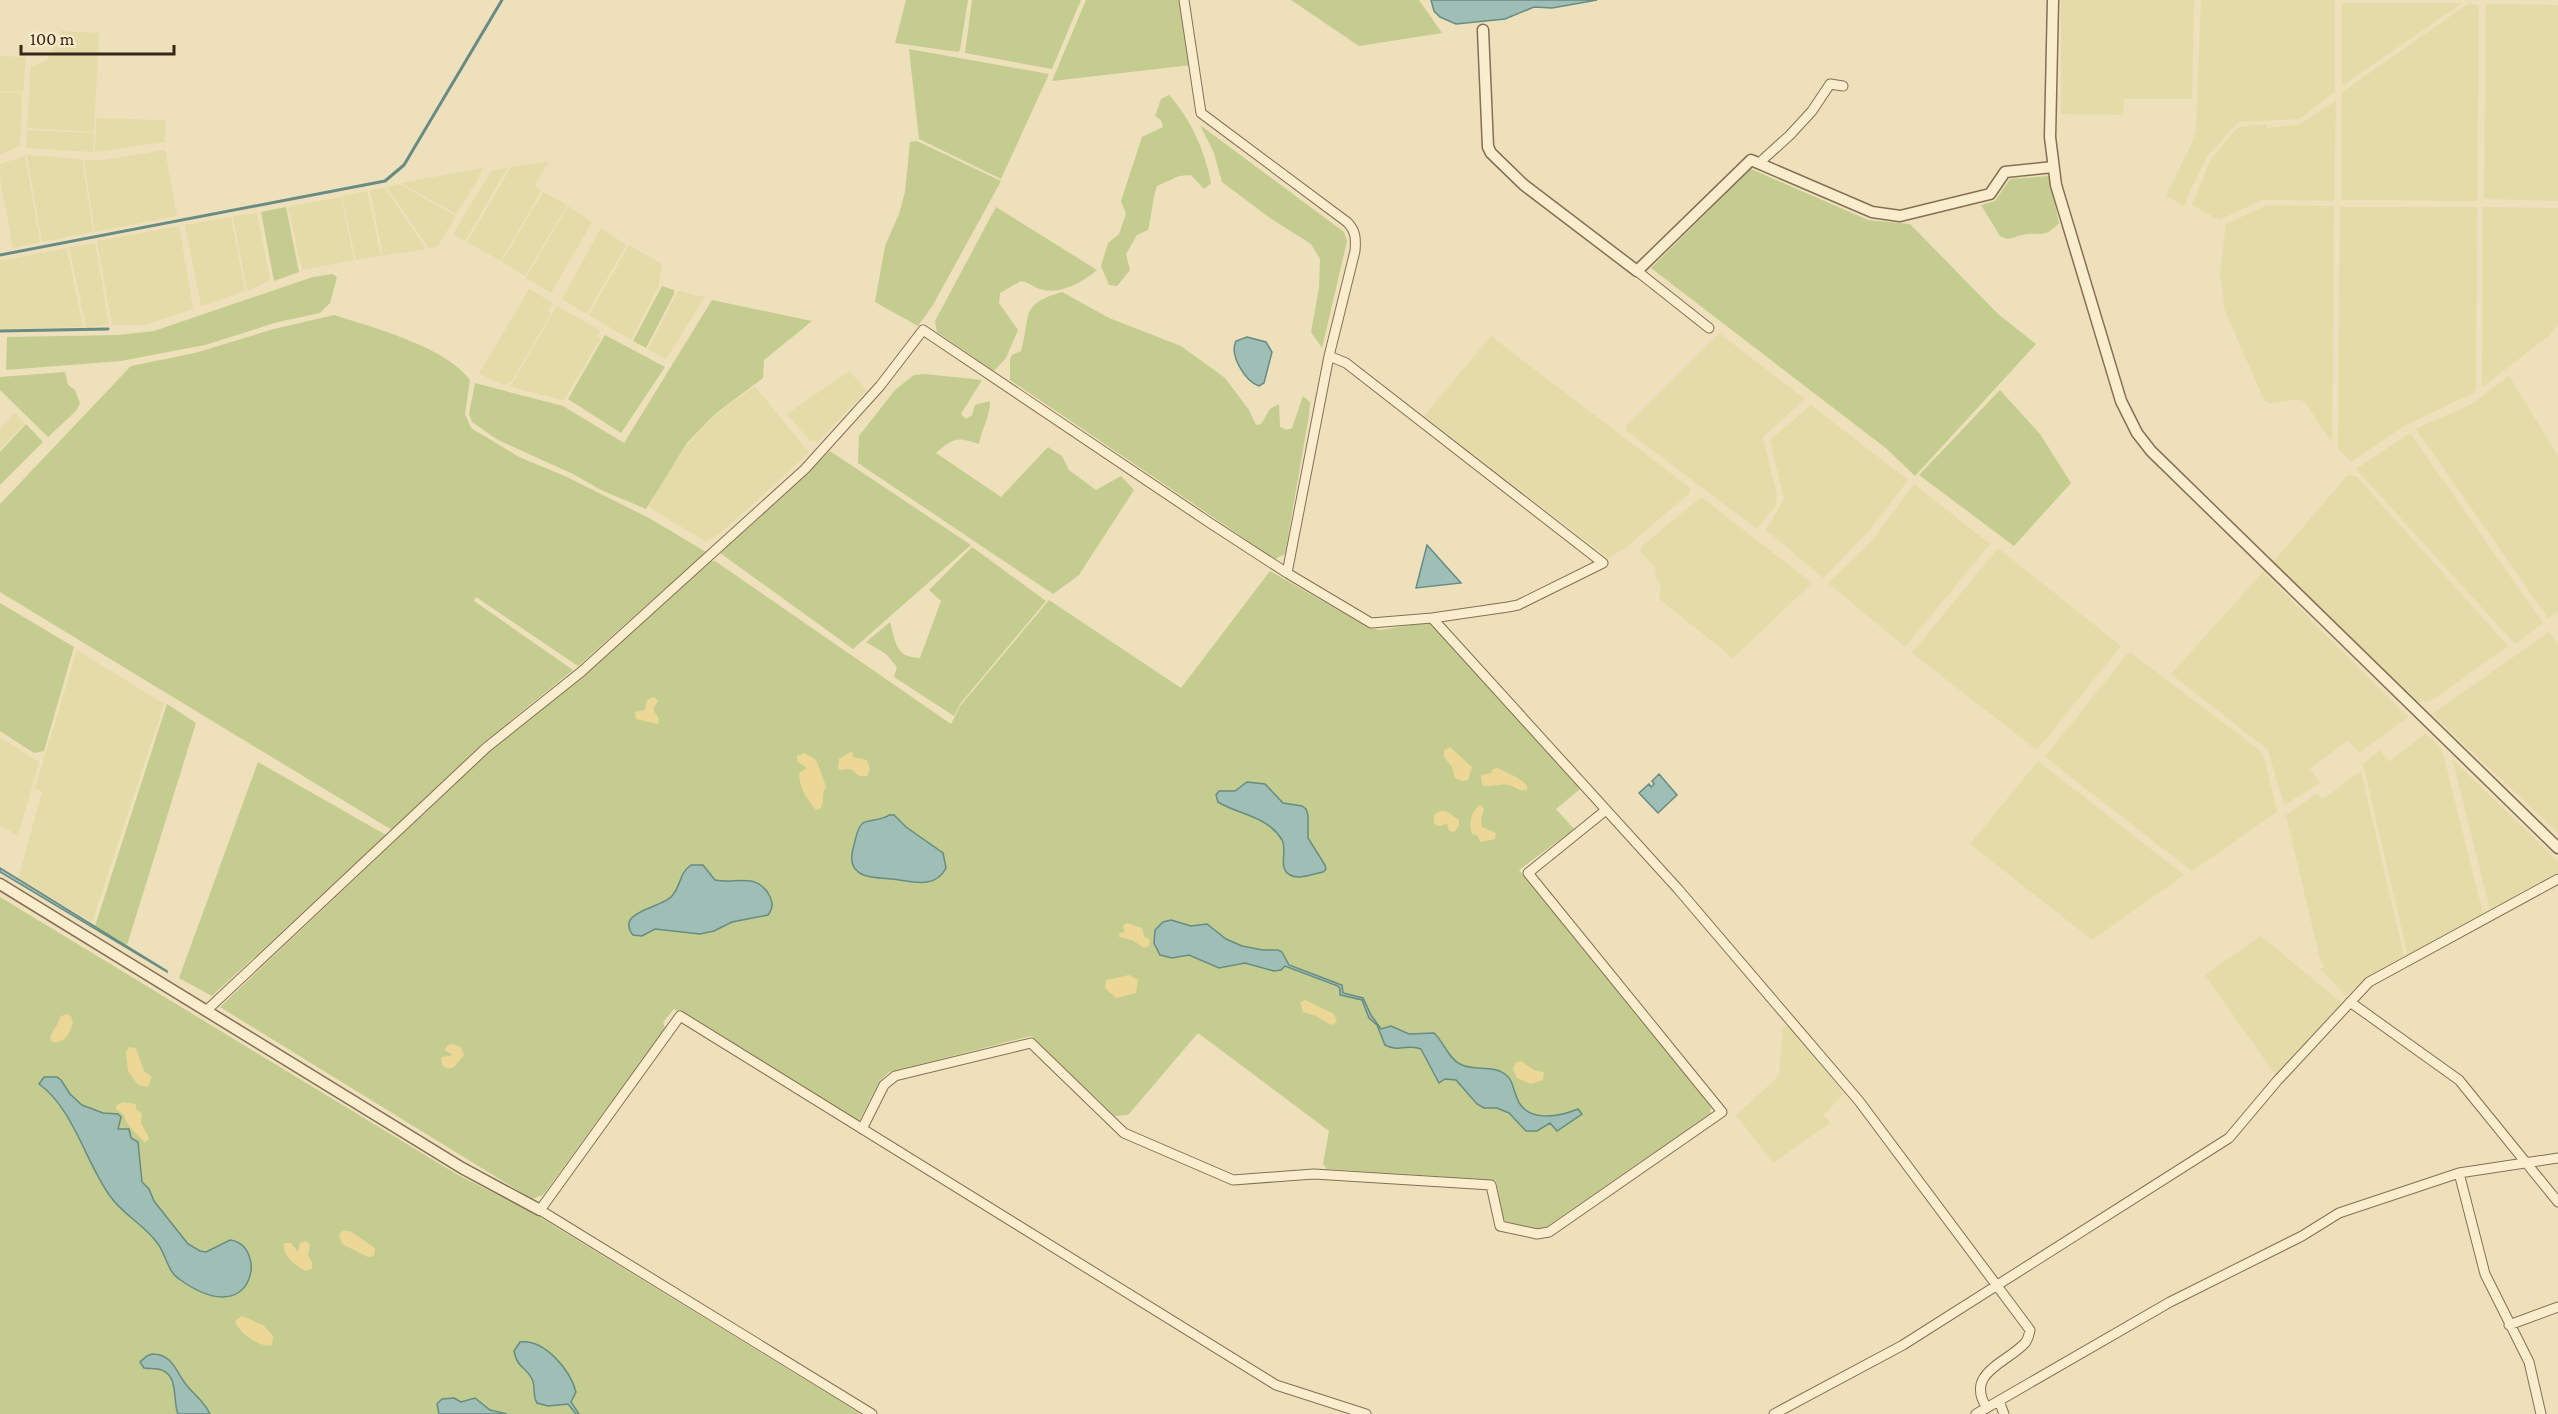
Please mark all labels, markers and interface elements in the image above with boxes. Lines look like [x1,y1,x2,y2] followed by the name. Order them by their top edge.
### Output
[21,18,174,56] scale bar
[30,29,75,49] text: 100 m

